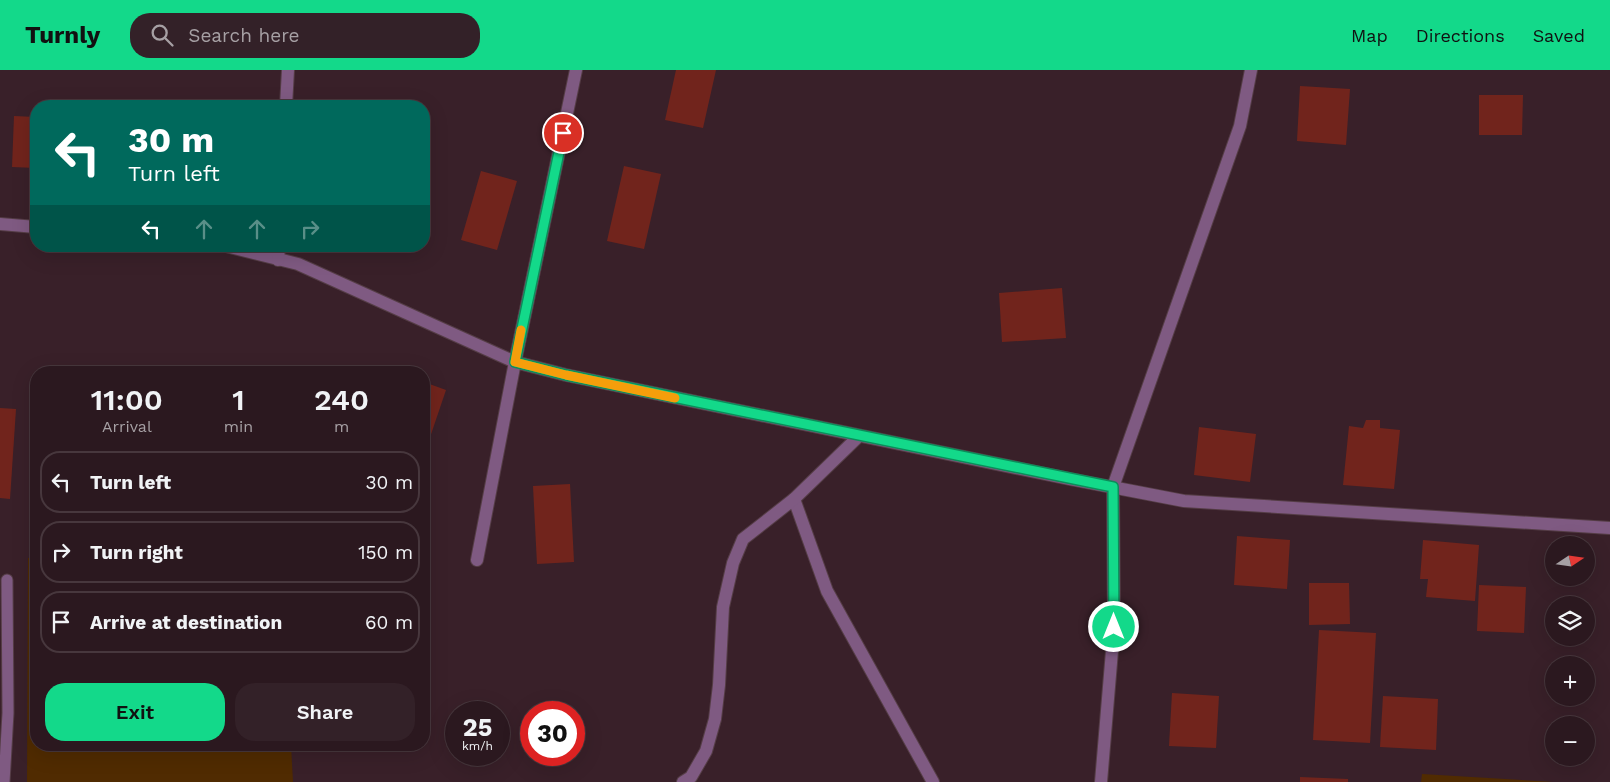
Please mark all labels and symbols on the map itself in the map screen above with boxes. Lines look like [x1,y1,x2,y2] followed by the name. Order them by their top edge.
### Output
[542,112,584,154] pin
[1545,536,1595,586] north arrow
[1087,600,1139,652] position arrow
[520,701,585,766] speed limit sign: 30

